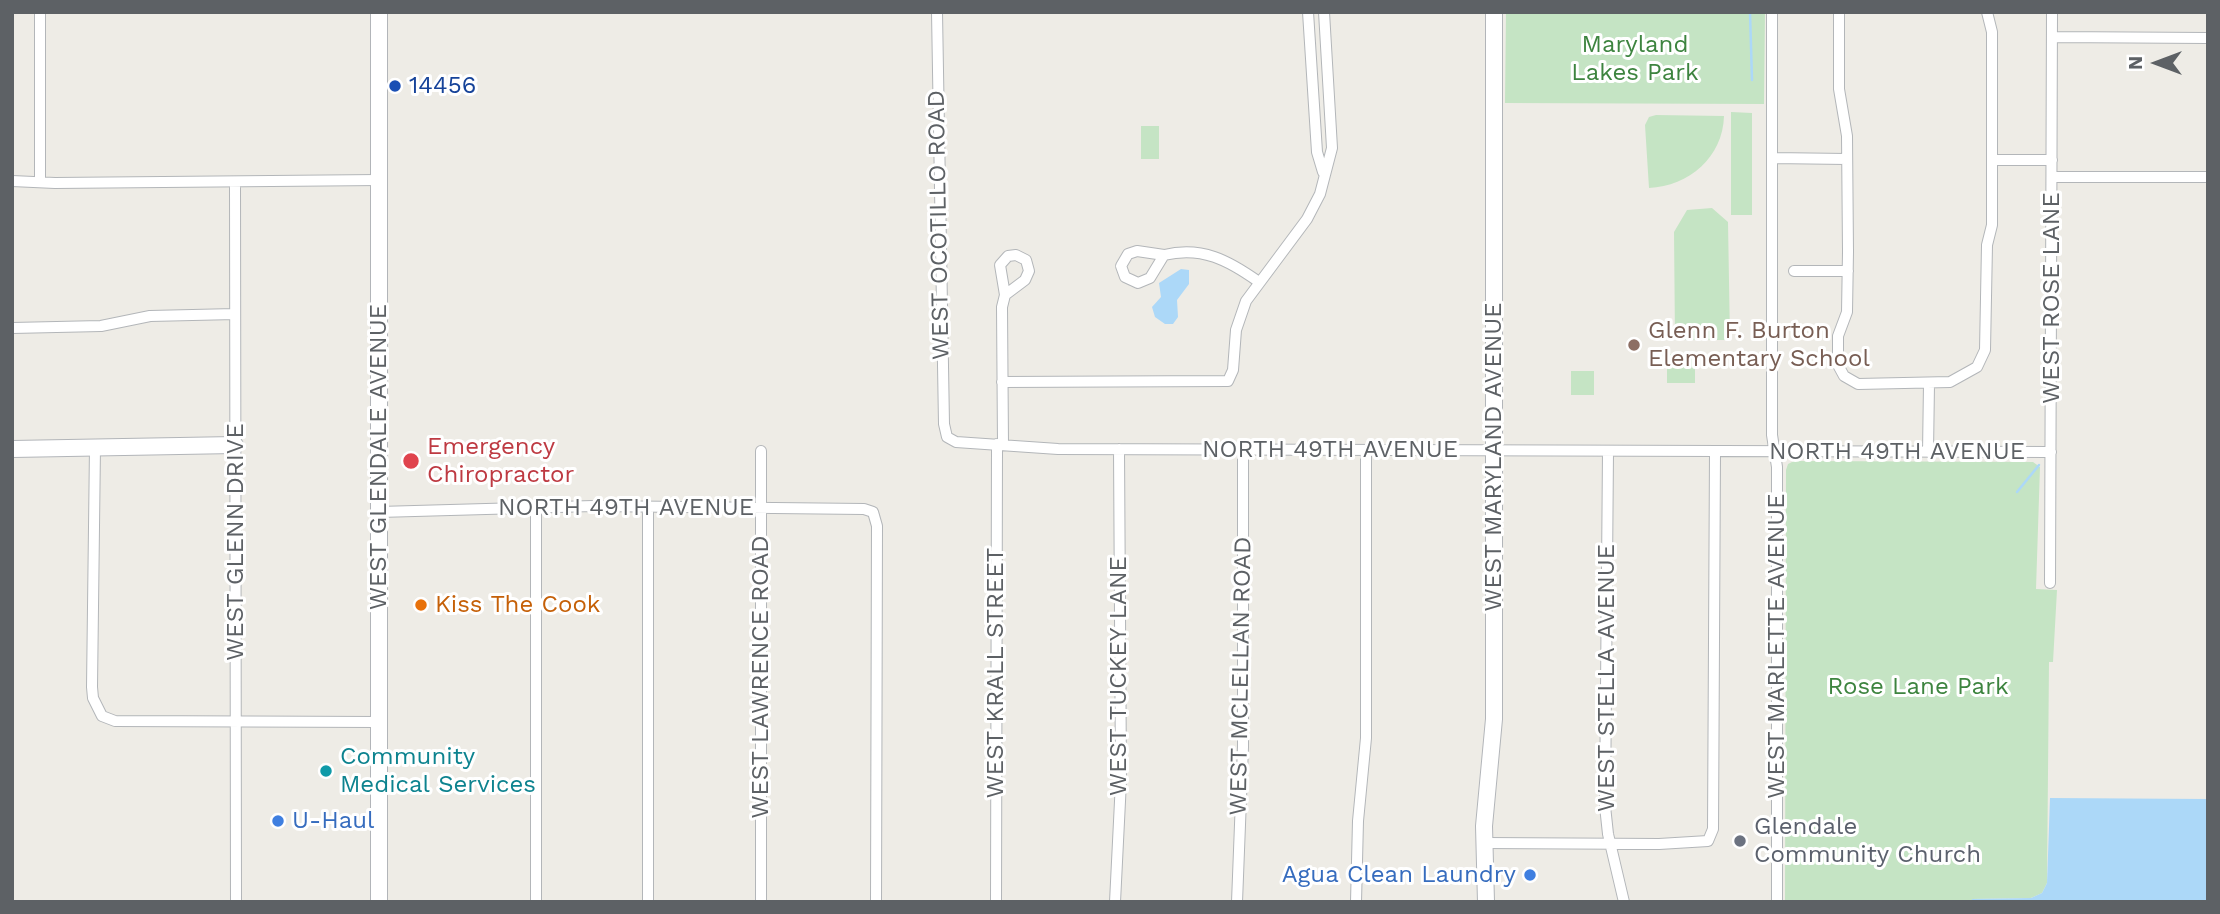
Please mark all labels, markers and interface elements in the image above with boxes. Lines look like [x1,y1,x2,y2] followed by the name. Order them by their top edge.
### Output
[2122,28,2192,98] north arrow
[1571,31,1699,87] park label: Maryland Lakes Park
[2124,56,2147,70] text: N
[409,72,476,100] place label: 14456
[387,78,403,94] marker: 14456
[922,90,956,360] street label: WEST OCOTILLO ROAD
[2038,192,2066,404] street label: WEST ROSE LANE
[1480,302,1508,612] street label: WEST MARYLAND AVENUE
[365,304,393,610] street label: WEST GLENDALE AVENUE
[1648,317,1870,373] place label: Glenn F. Burton Elementary School
[1626,337,1642,353] marker: Glenn F. Burton Elementary School
[222,423,250,661] street label: WEST GLENN DRIVE
[427,433,574,489] place label: Emergency Chiropractor
[1202,436,1458,464] street label: NORTH 49TH AVENUE
[1769,438,2025,466] street label: NORTH 49TH AVENUE
[401,451,421,471] marker: Emergency Chiropractor
[1763,493,1791,799] street label: WEST MARLETTE AVENUE
[498,494,754,522] street label: NORTH 49TH AVENUE
[747,535,775,819] street label: WEST LAWRENCE ROAD
[1224,536,1258,816] street label: WEST MCLELLAN ROAD
[1593,544,1621,812] street label: WEST STELLA AVENUE
[982,548,1010,798] street label: WEST KRALL STREET
[1105,556,1133,796] street label: WEST TUCKEY LANE
[435,591,600,619] place label: Kiss The Cook
[413,597,429,613] marker: Kiss The Cook
[1827,673,2009,701] park label: Rose Lane Park
[340,743,536,799] place label: Community Medical Services
[318,763,334,779] marker: Community Medical Services
[292,807,374,835] place label: U-Haul
[270,813,286,829] marker: U-Haul
[1754,813,1981,869] place label: Glendale Community Church
[1732,833,1748,849] marker: Glendale Community Church
[1282,861,1516,889] place label: Agua Clean Laundry
[1522,867,1538,883] marker: Agua Clean Laundry

